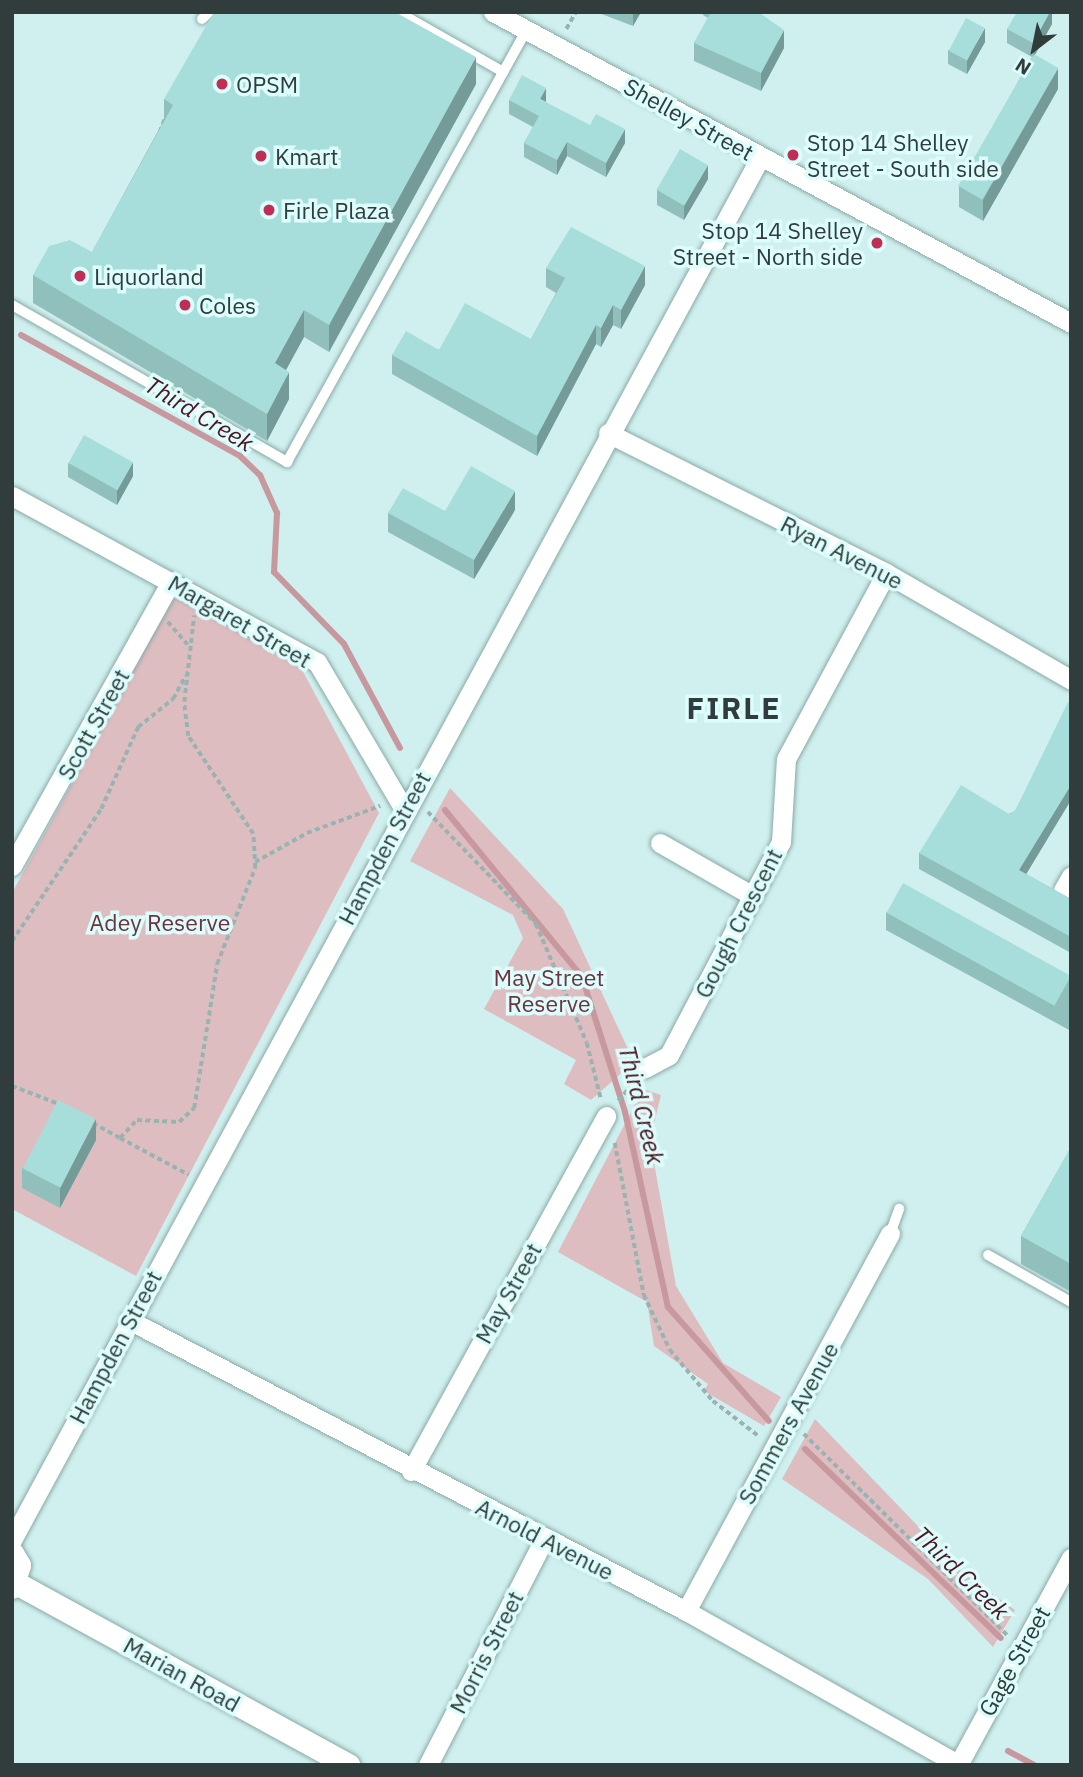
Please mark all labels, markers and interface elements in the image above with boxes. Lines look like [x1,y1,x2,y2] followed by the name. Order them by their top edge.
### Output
[999,14,1069,84] north arrow
[1011,53,1035,81] text: N
[236,70,298,98] place label: OPSM
[619,72,759,166] street label: Shelley Street
[214,76,230,92] marker: OPSM
[807,128,999,182] place label: Stop 14 Shelley Street - South side
[275,142,338,170] place label: Kmart
[785,147,801,163] marker: Stop 14 Shelley Street - South side
[253,148,269,164] marker: Kmart
[283,196,390,224] place label: Firle Plaza
[261,202,277,218] marker: Firle Plaza
[673,216,863,270] place label: Stop 14 Shelley Street - North side
[869,235,885,251] marker: Stop 14 Shelley Street - North side
[94,262,204,290] place label: Liquorland
[72,268,88,284] marker: Liquorland
[199,291,256,319] place label: Coles
[177,297,193,313] marker: Coles
[140,370,258,458] water label: Third Creek
[776,509,908,595] street label: Ryan Avenue
[163,569,317,673] street label: Margaret Street
[51,664,135,784] street label: Scott Street
[687,690,781,726] district label: FIRLE
[332,767,436,929] street label: Hampden Street
[688,844,788,1002] street label: Gough Crescent
[90,908,230,936] park label: Adey Reserve
[494,963,604,1017] park label: May Street Reserve
[612,1043,670,1167] water label: Third Creek
[469,1238,547,1348] street label: May Street
[63,1266,167,1428] street label: Hampden Street
[732,1337,844,1509] street label: Sommers Avenue
[471,1492,619,1586] street label: Arnold Avenue
[907,1520,1015,1626] water label: Third Creek
[443,1586,529,1718] street label: Morris Street
[972,1601,1056,1721] street label: Gage Street
[119,1631,245,1717] street label: Marian Road

